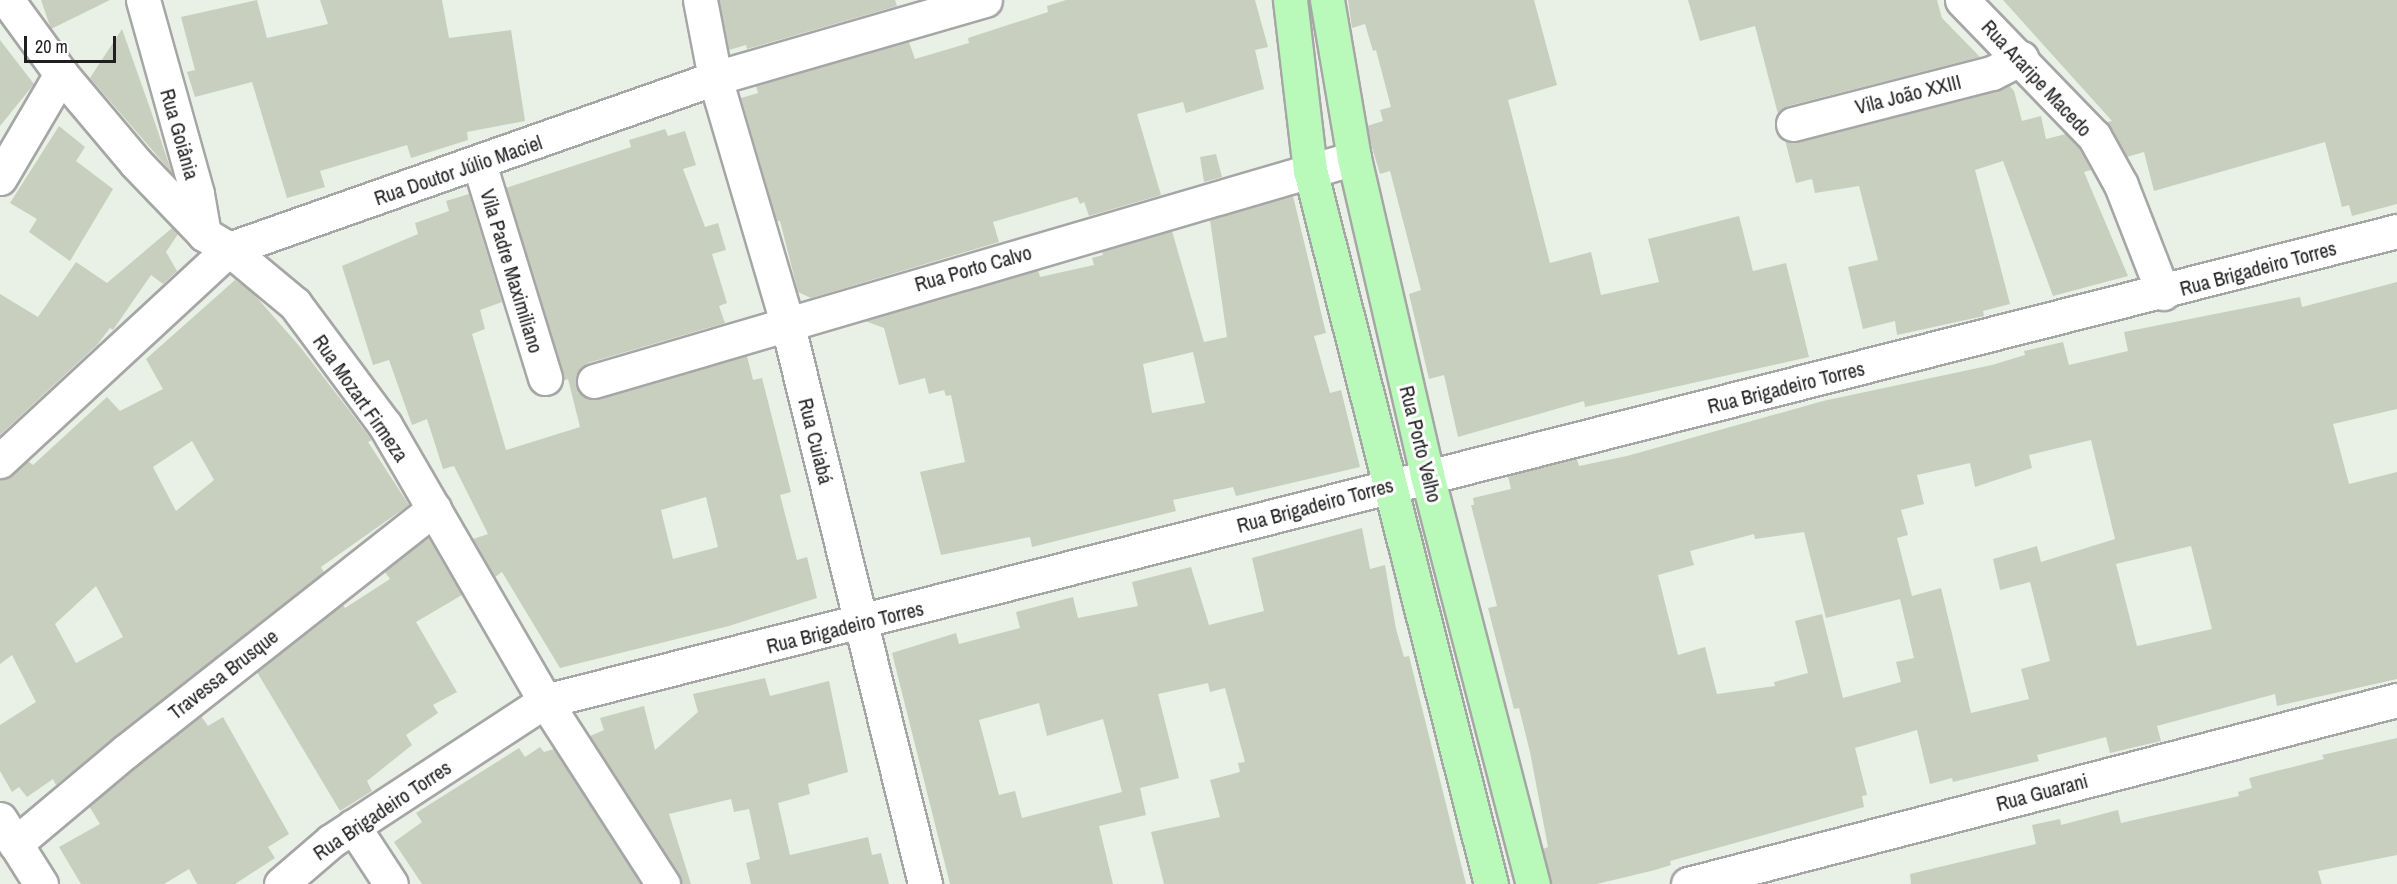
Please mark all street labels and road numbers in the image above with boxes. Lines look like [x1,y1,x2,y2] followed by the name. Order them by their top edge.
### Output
[1977,14,2097,142] street label: Rua Araripe Macedo
[1853,69,1963,119] street label: Vila João XXIII
[156,86,204,182] street label: Rua Goiânia
[371,130,545,210] street label: Rua Doutor Júlio Maciel
[476,186,548,356] street label: Vila Padre Maximiliano
[2177,236,2339,300] street label: Rua Brigadeiro Torres
[912,240,1034,296] street label: Rua Porto Calvo
[308,330,414,466] street label: Rua Mozart Firmeza
[1705,356,1867,418] street label: Rua Brigadeiro Torres
[1395,383,1447,505] street label: Rua Porto Velho
[794,396,838,486] street label: Rua Cuiabá
[1234,473,1396,537] street label: Rua Brigadeiro Torres
[764,596,926,658] street label: Rua Brigadeiro Torres
[163,624,283,724] street label: Travessa Brusque
[308,755,456,865] street label: Rua Brigadeiro Torres
[1994,768,2090,816] street label: Rua Guarani

